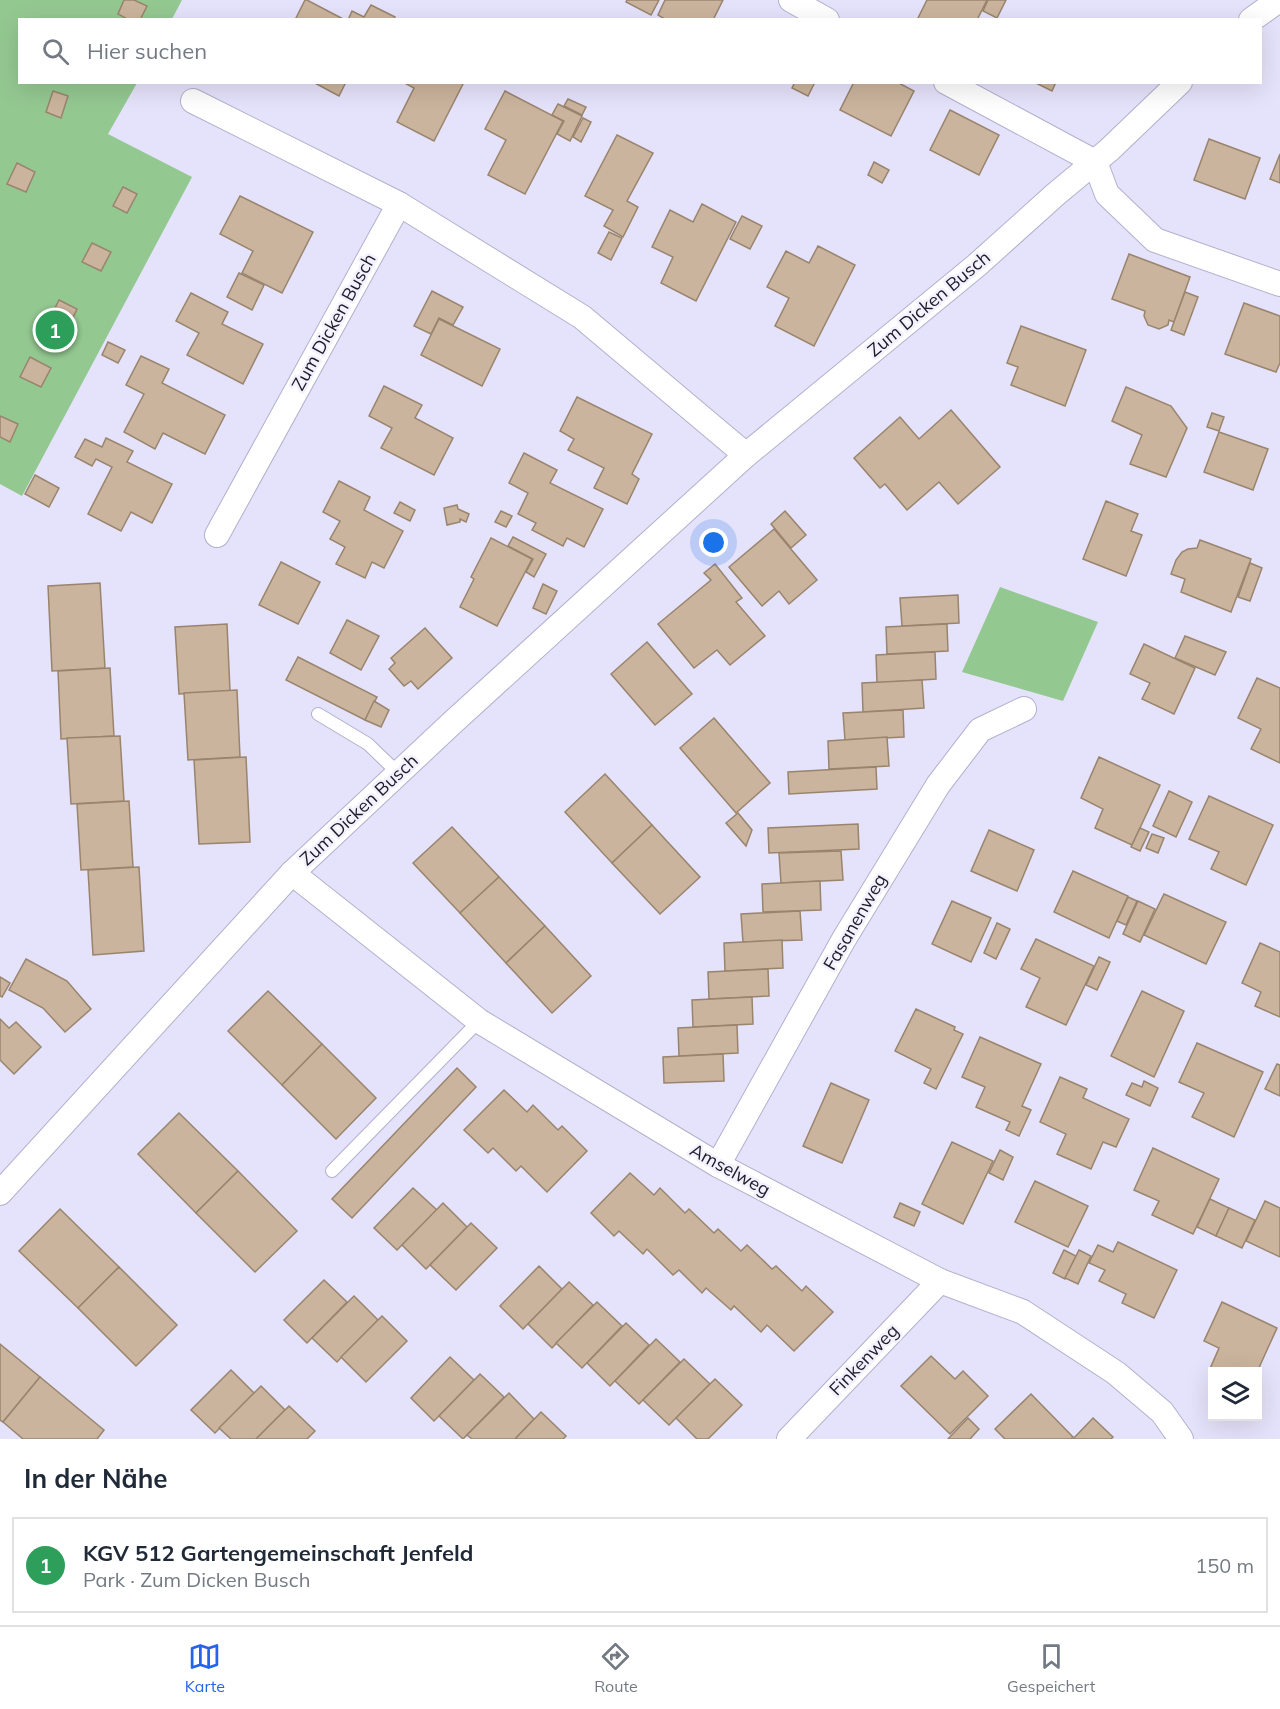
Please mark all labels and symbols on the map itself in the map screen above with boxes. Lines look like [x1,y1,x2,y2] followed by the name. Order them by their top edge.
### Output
[863,246,995,362] street label: Zum Dicken Busch
[286,249,381,394] street label: Zum Dicken Busch
[36,308,74,352] pin: 1
[699,528,728,557] your location
[295,749,423,870] street label: Zum Dicken Busch
[818,870,891,974] street label: Fasanenweg
[686,1138,774,1201] street label: Amselweg
[824,1319,903,1400] street label: Finkenweg

